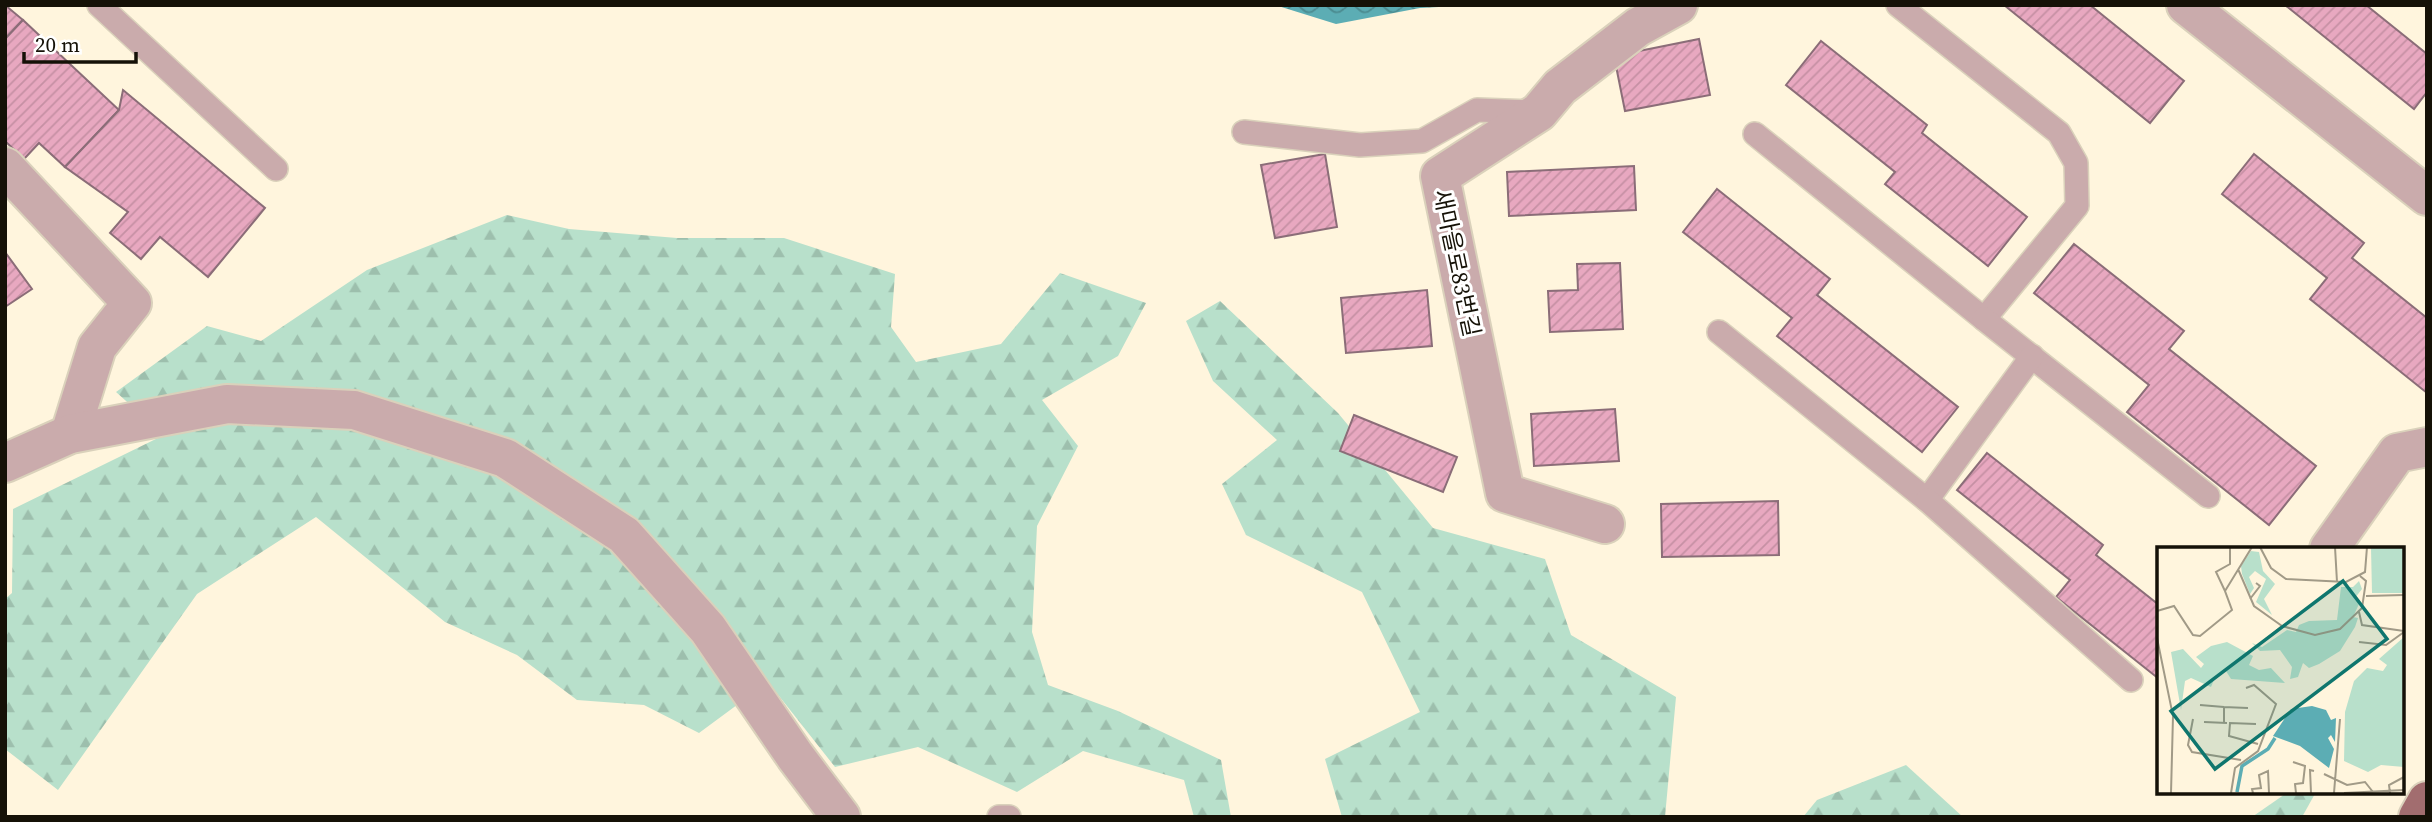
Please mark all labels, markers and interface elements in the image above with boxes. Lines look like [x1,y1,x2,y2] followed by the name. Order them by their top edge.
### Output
[24,21,136,65] scale bar
[35,30,80,59] text: 20 m
[1426,186,1488,340] street label: 새마을로83번길
[2157,547,2404,794] inset map

